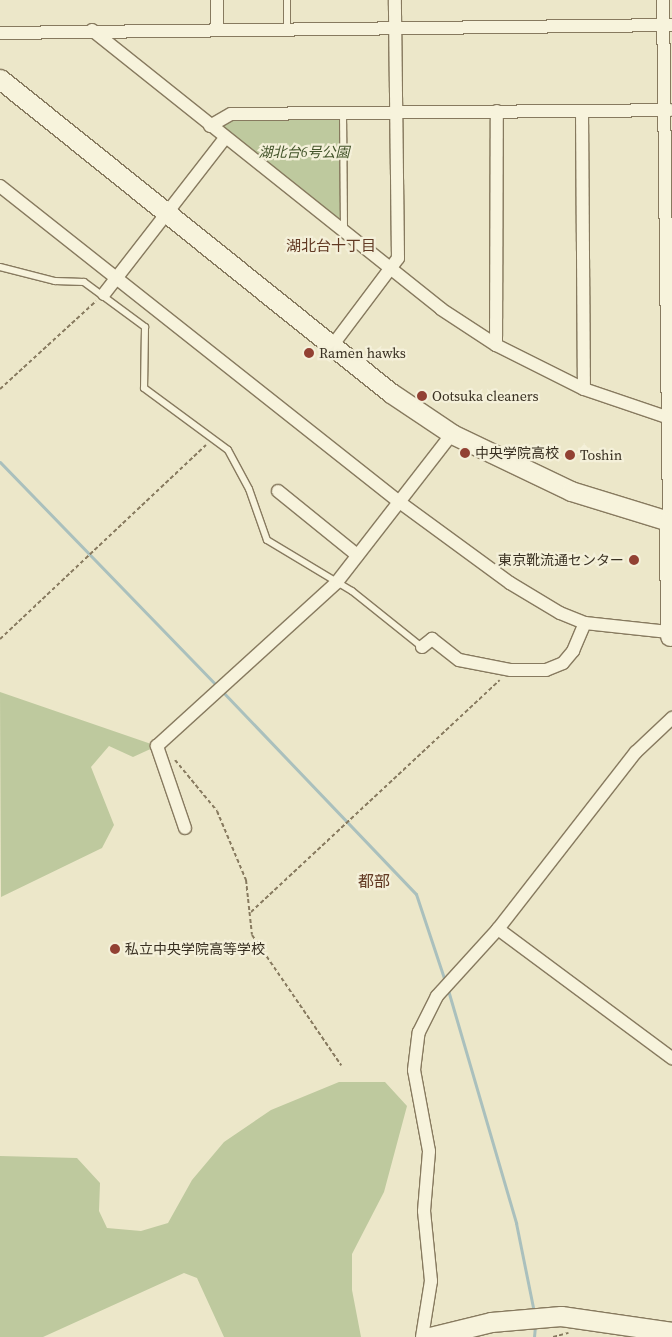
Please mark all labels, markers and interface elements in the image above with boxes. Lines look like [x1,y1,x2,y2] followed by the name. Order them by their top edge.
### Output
[258,144,350,160] park label: 湖北台6号公園
[286,237,376,255] district label: 湖北台十丁目
[319,345,406,361] place label: Ramen hawks
[303,347,315,359] marker: Ramen hawks
[432,388,539,404] place label: Ootsuka cleaners
[416,390,428,402] marker: Ootsuka cleaners
[475,445,559,461] place label: 中央学院高校
[459,447,471,459] marker: 中央学院高校
[580,447,622,463] place label: Toshin
[564,449,576,461] marker: Toshin
[498,552,624,568] place label: 東京靴流通センター
[628,554,640,566] marker: 東京靴流通センター
[358,871,390,891] district label: 都部
[125,941,265,957] place label: 私立中央学院高等学校
[109,943,121,955] marker: 私立中央学院高等学校

